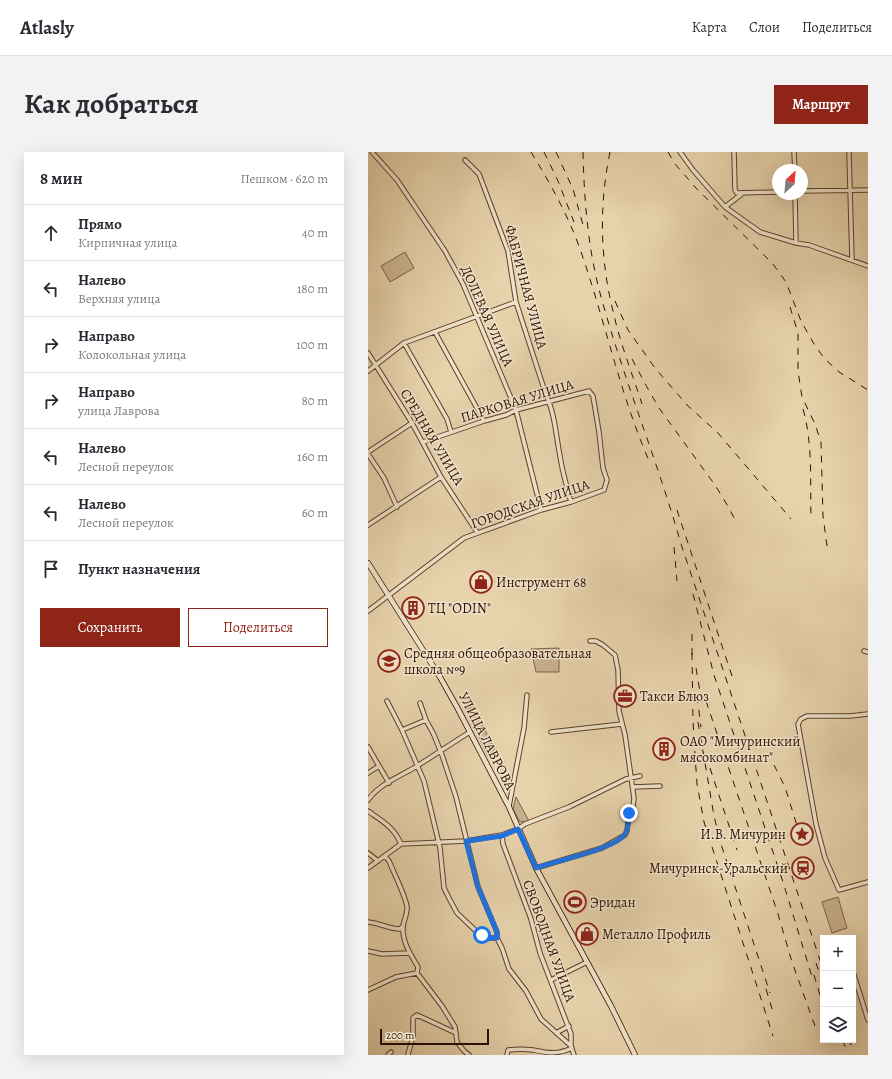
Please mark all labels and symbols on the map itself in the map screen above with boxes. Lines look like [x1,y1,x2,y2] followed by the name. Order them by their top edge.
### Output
[772,164,808,200] north arrow
[500,223,552,352] street label: ФАБРИЧНАЯ УЛИЦА
[456,262,518,370] street label: ДОЛЕВАЯ УЛИЦА
[458,375,577,427] street label: ПАРКОВАЯ УЛИЦА
[396,385,469,490] street label: СРЕДНЯЯ УЛИЦА
[468,474,593,533] street label: ГОРОДСКАЯ УЛИЦА
[468,569,494,595] shop icon: Инструмент 68
[496,573,587,592] place label: Инструмент 68
[400,595,426,621] building icon: ТЦ "ODIN"
[428,599,491,618] place label: ТЦ "ODIN"
[404,644,592,679] place label: Средняя общеобразовательная школа №9
[376,648,402,674] school or university icon: Средняя общеобразовательная школа №9
[612,683,638,709] office icon: Такси Блюз
[640,687,709,706] place label: Такси Блюз
[454,689,520,794] street label: УЛИЦА ЛАВРОВА
[680,732,800,767] place label: ОАО "Мичуринский мясокомбинат"
[651,736,677,762] building icon: ОАО "Мичуринский мясокомбинат"
[620,804,638,822] route end
[789,821,815,847] place icon: И.В. Мичурин
[700,825,786,844] place label: И.В. Мичурин
[790,855,816,881] station icon: Мичуринск-Уральский
[649,859,788,878] place label: Мичуринск-Уральский
[518,877,580,1005] street label: СВОБОДНАЯ УЛИЦА
[562,889,588,915] sports icon: Эридан
[590,893,636,912] place label: Эридан
[574,921,600,947] shop icon: Металло Профиль
[602,925,711,944] place label: Металло Профиль
[473,926,491,944] route start
[380,1027,489,1046] scale bar

